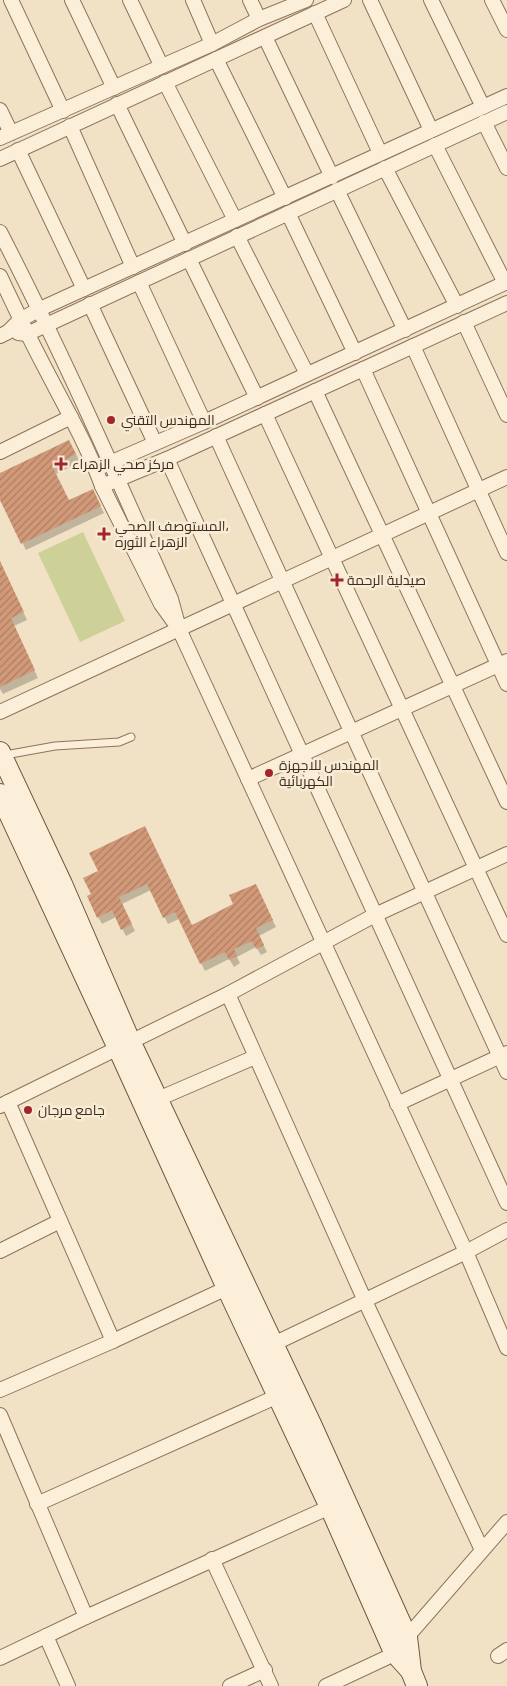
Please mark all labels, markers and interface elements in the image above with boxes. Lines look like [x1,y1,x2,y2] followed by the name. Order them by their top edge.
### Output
[121,412,215,432] place label: المهندس التقني
[105,414,117,426] marker: المهندس التقني
[72,456,174,476] place label: مركز صحي الزهراء
[54,457,68,471] marker: مركز صحي الزهراء
[115,518,229,550] place label: المستوصف الصحي، الزهراء الثوره
[97,527,111,541] marker: المستوصف الصحي، الزهراء الثوره
[347,572,426,588] place label: صيدلية الرحمة
[331,574,343,586] marker: صيدلية الرحمة
[279,757,379,789] place label: المهندس للاجهزة الكهربائية
[263,767,275,779] marker: المهندس للاجهزة الكهربائية
[38,1102,105,1119] place label: جامع مرجان
[22,1104,34,1116] marker: جامع مرجان

